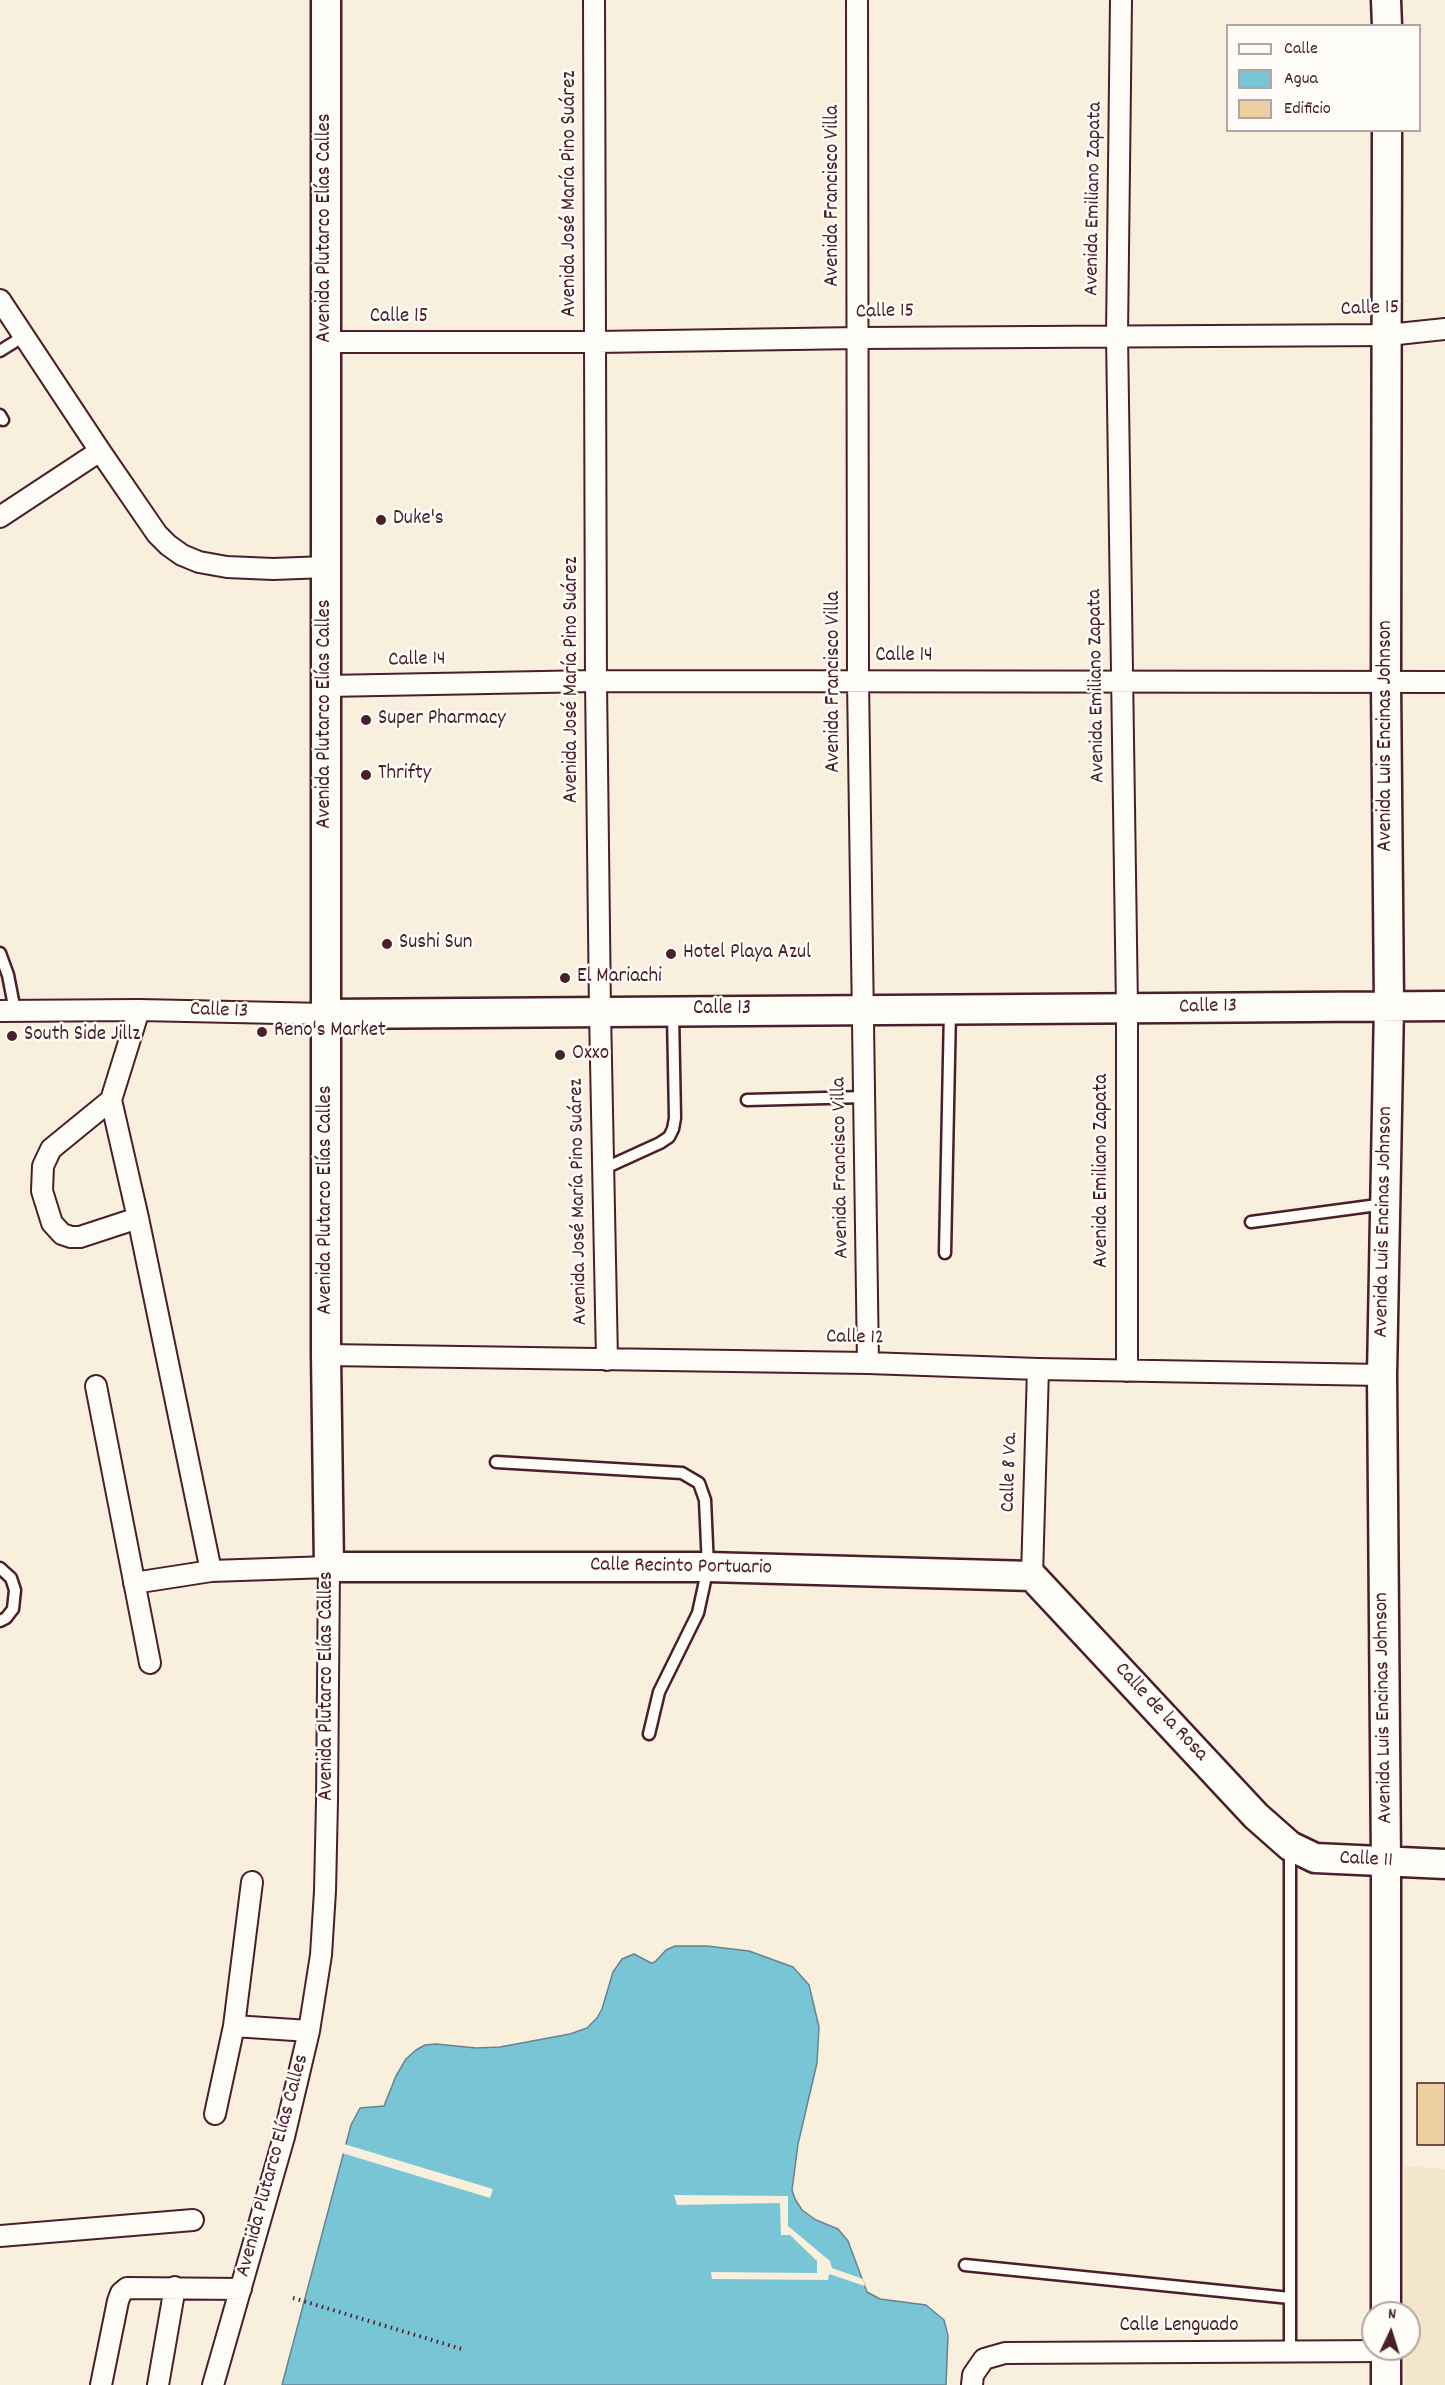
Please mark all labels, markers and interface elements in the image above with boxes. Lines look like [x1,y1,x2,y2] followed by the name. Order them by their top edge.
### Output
[1226,24,1421,132] legend
[1284,37,1318,62] text: Calle
[1284,67,1318,92] text: Agua
[558,71,584,317] street label: Avenida José María Pino Suárez
[1284,97,1331,122] text: Edificio
[1081,102,1109,296] street label: Avenida Emiliano Zapata
[821,105,847,287] street label: Avenida Francisco Villa
[313,113,339,343] street label: Avenida Plutarco Elías Calles
[1340,296,1400,324] street label: Calle 15
[855,300,915,326] street label: Calle 15
[370,305,428,331] street label: Calle 15
[393,507,444,533] place label: Duke's
[374,513,388,527] marker: Duke's
[560,557,586,803] street label: Avenida José María Pino Suárez
[1084,589,1112,783] street label: Avenida Emiliano Zapata
[822,591,848,773] street label: Avenida Francisco Villa
[313,599,339,829] street label: Avenida Plutarco Elías Calles
[1374,620,1400,852] street label: Avenida Luis Encinas Johnson
[875,644,933,670] street label: Calle 14
[388,648,446,674] street label: Calle 14
[378,707,506,733] place label: Super Pharmacy
[359,713,373,727] marker: Super Pharmacy
[378,762,431,788] place label: Thrifty
[359,768,373,782] marker: Thrifty
[399,931,472,957] place label: Sushi Sun
[380,937,394,951] marker: Sushi Sun
[683,941,811,967] place label: Hotel Playa Azul
[664,947,678,961] marker: Hotel Playa Azul
[577,965,662,991] place label: El Mariachi
[558,971,572,985] marker: El Mariachi
[1179,995,1237,1021] street label: Calle 13
[693,997,751,1023] street label: Calle 13
[189,998,249,1026] street label: Calle 13
[274,1019,386,1045] place label: Reno's Market
[24,1023,140,1049] place label: South Side Jillz
[255,1025,269,1039] marker: Reno's Market
[5,1029,19,1043] marker: South Side Jillz
[572,1042,609,1068] place label: Oxxo
[553,1048,567,1062] marker: Oxxo
[1090,1074,1116,1268] street label: Avenida Emiliano Zapata
[828,1077,856,1259] street label: Avenida Francisco Villa
[565,1078,595,1326] street label: Avenida José María Pino Suárez
[314,1085,340,1315] street label: Avenida Plutarco Elías Calles
[1370,1106,1400,1338] street label: Avenida Luis Encinas Johnson
[826,1326,884,1352] street label: Calle 12
[997,1431,1025,1513] street label: Calle 8 Va.
[590,1554,772,1582] street label: Calle Recinto Portuario
[315,1571,341,1801] street label: Avenida Plutarco Elías Calles
[1370,1592,1400,1824] street label: Avenida Luis Encinas Johnson
[1108,1658,1212,1768] street label: Calle de la Rosa
[1339,1847,1393,1875] street label: Calle 11
[232,2052,316,2280] street label: Avenida Plutarco Elías Calles
[1361,2301,1421,2361] north arrow
[1387,2303,1397,2326] text: N
[1119,2314,1239,2340] street label: Calle Lenguado

